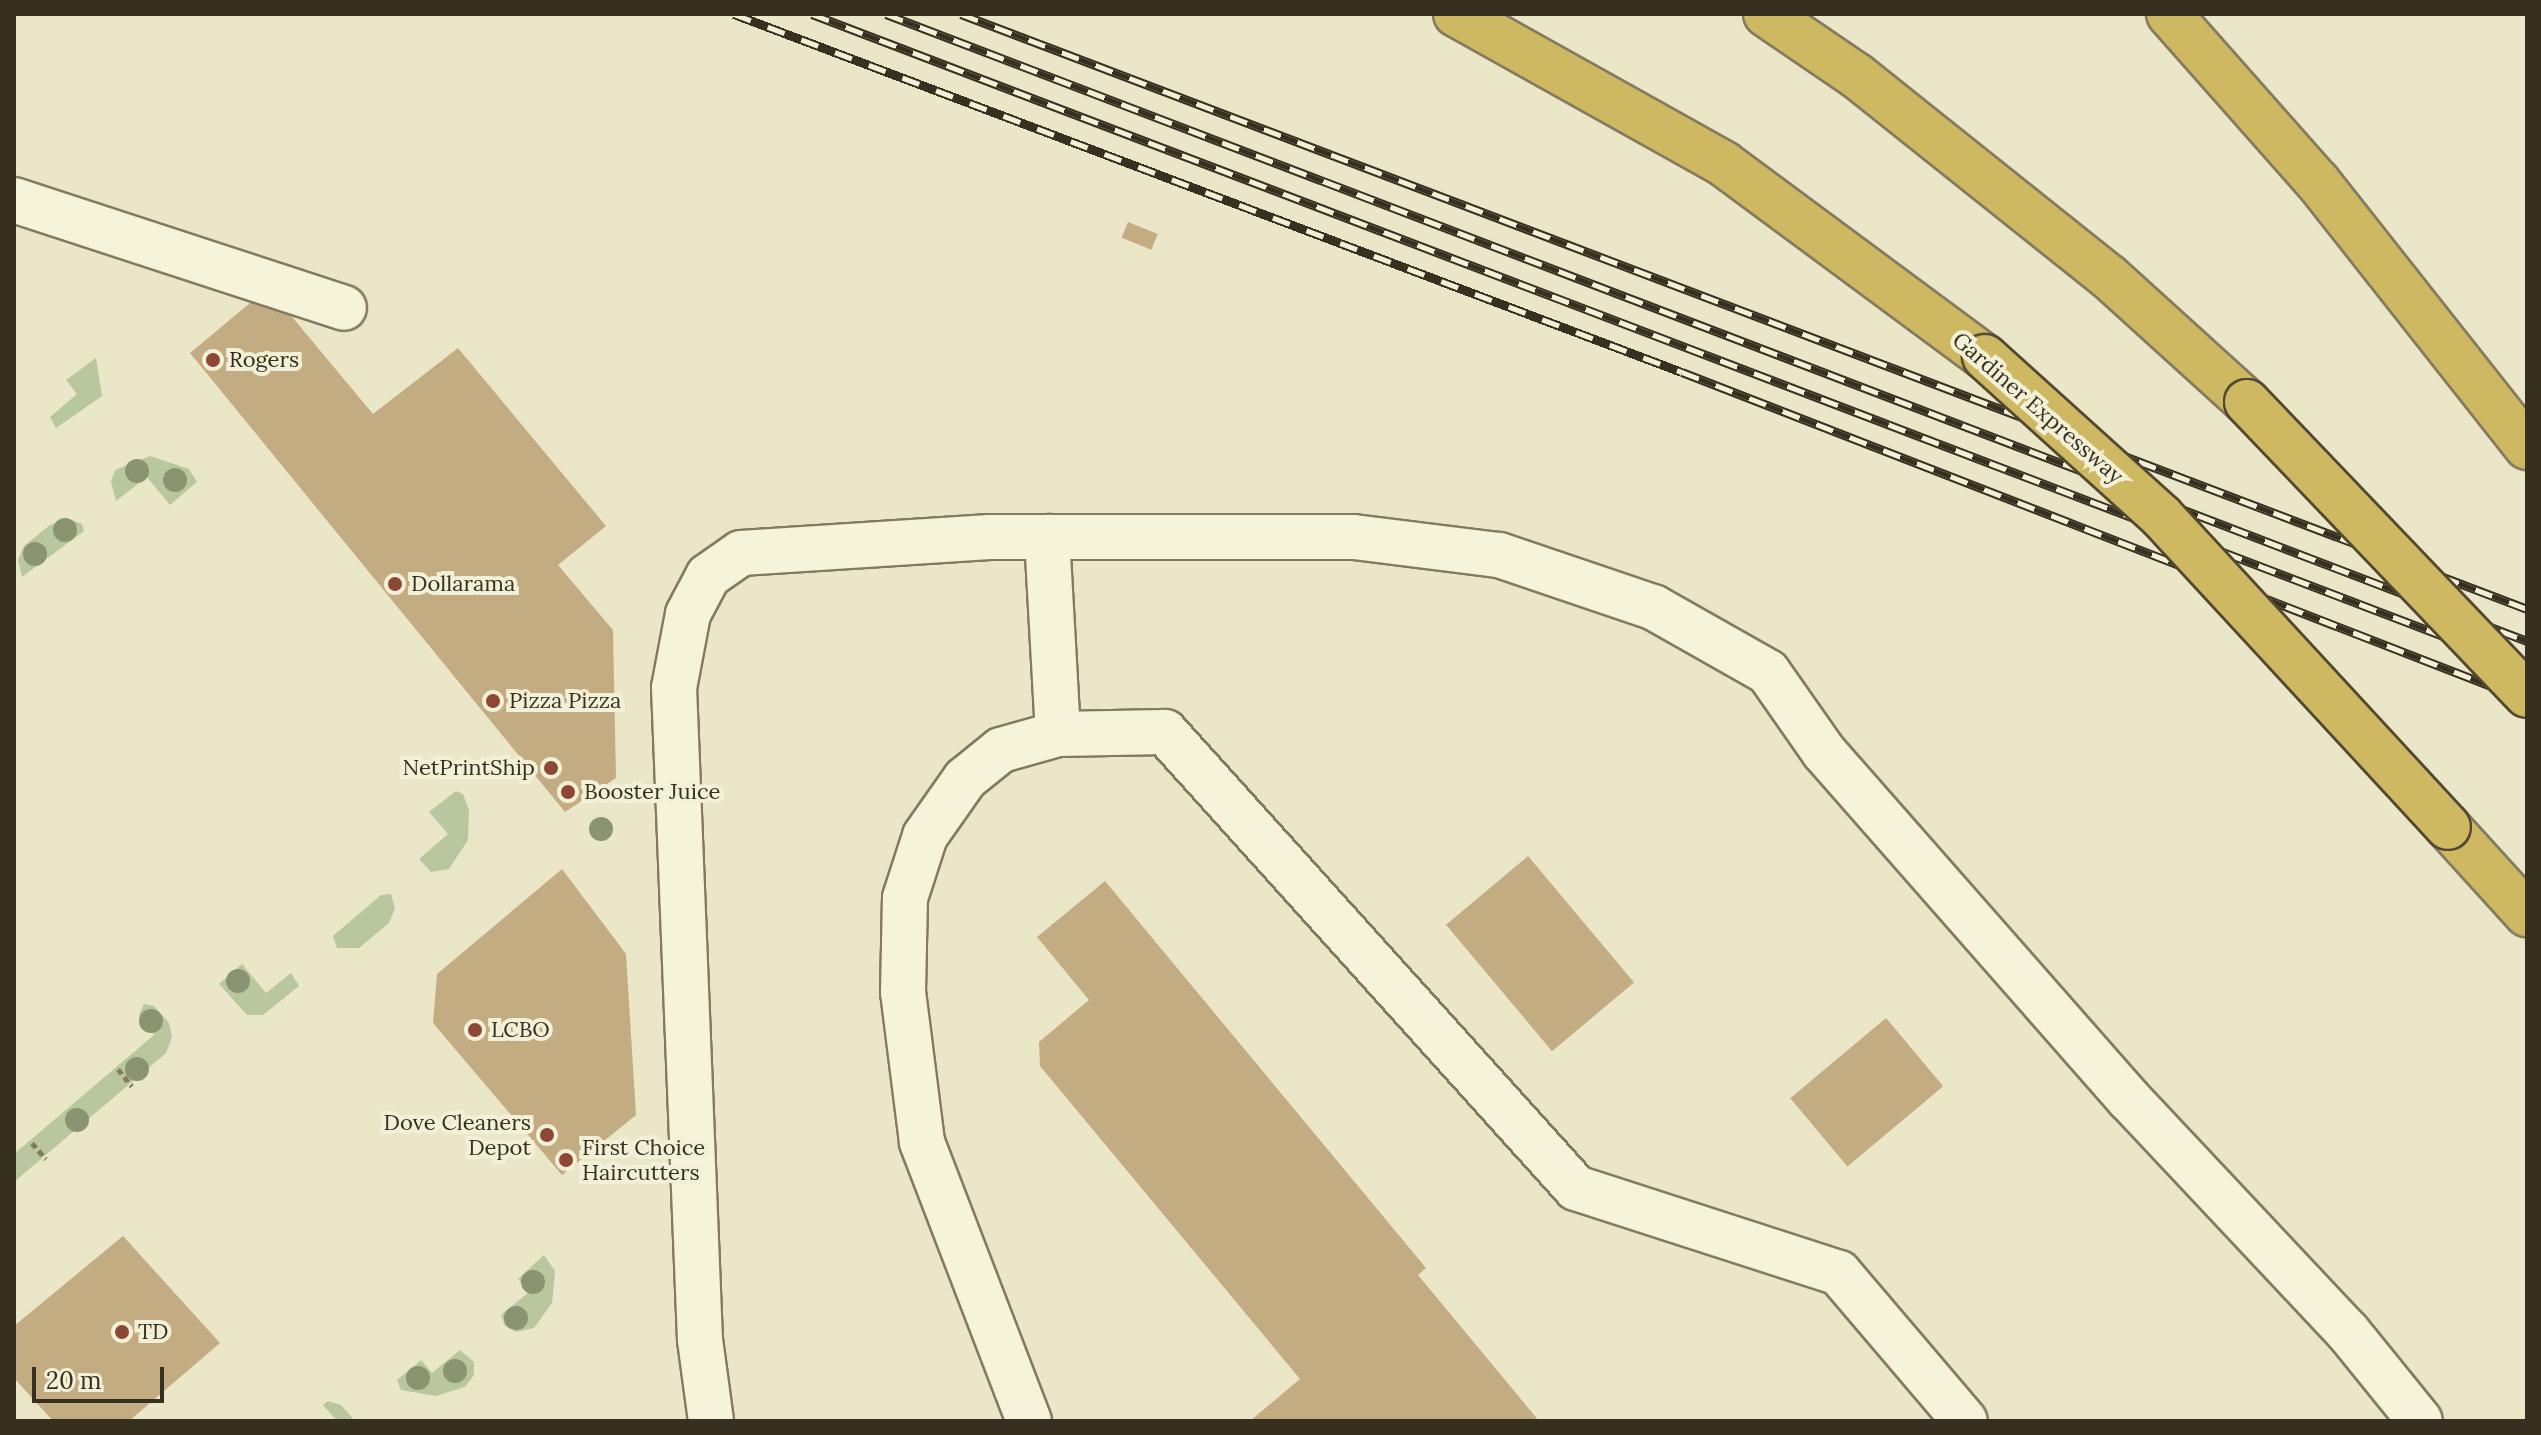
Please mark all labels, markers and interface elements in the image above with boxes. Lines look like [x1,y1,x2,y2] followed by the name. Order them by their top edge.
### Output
[1947,327,2129,489] street label: Gardiner Expressway
[229,347,299,373] place label: Rogers
[204,351,222,369] marker: Rogers
[411,571,515,597] place label: Dollarama
[386,575,404,593] marker: Dollarama
[509,688,621,714] place label: Pizza Pizza
[484,692,502,710] marker: Pizza Pizza
[402,755,535,781] place label: NetPrintShip
[542,759,560,777] marker: NetPrintShip
[584,779,720,805] place label: Booster Juice
[559,783,577,801] marker: Booster Juice
[491,1017,550,1043] place label: LCBO
[466,1021,484,1039] marker: LCBO
[384,1109,531,1160] place label: Dove Cleaners Depot
[538,1126,556,1144] marker: Dove Cleaners Depot
[582,1134,705,1186] place label: First Choice Haircutters
[557,1151,575,1169] marker: First Choice Haircutters
[138,1319,168,1345] place label: TD
[113,1323,131,1341] marker: TD
[36,1351,168,1401] scale bar
[46,1365,102,1396] text: 20 m

